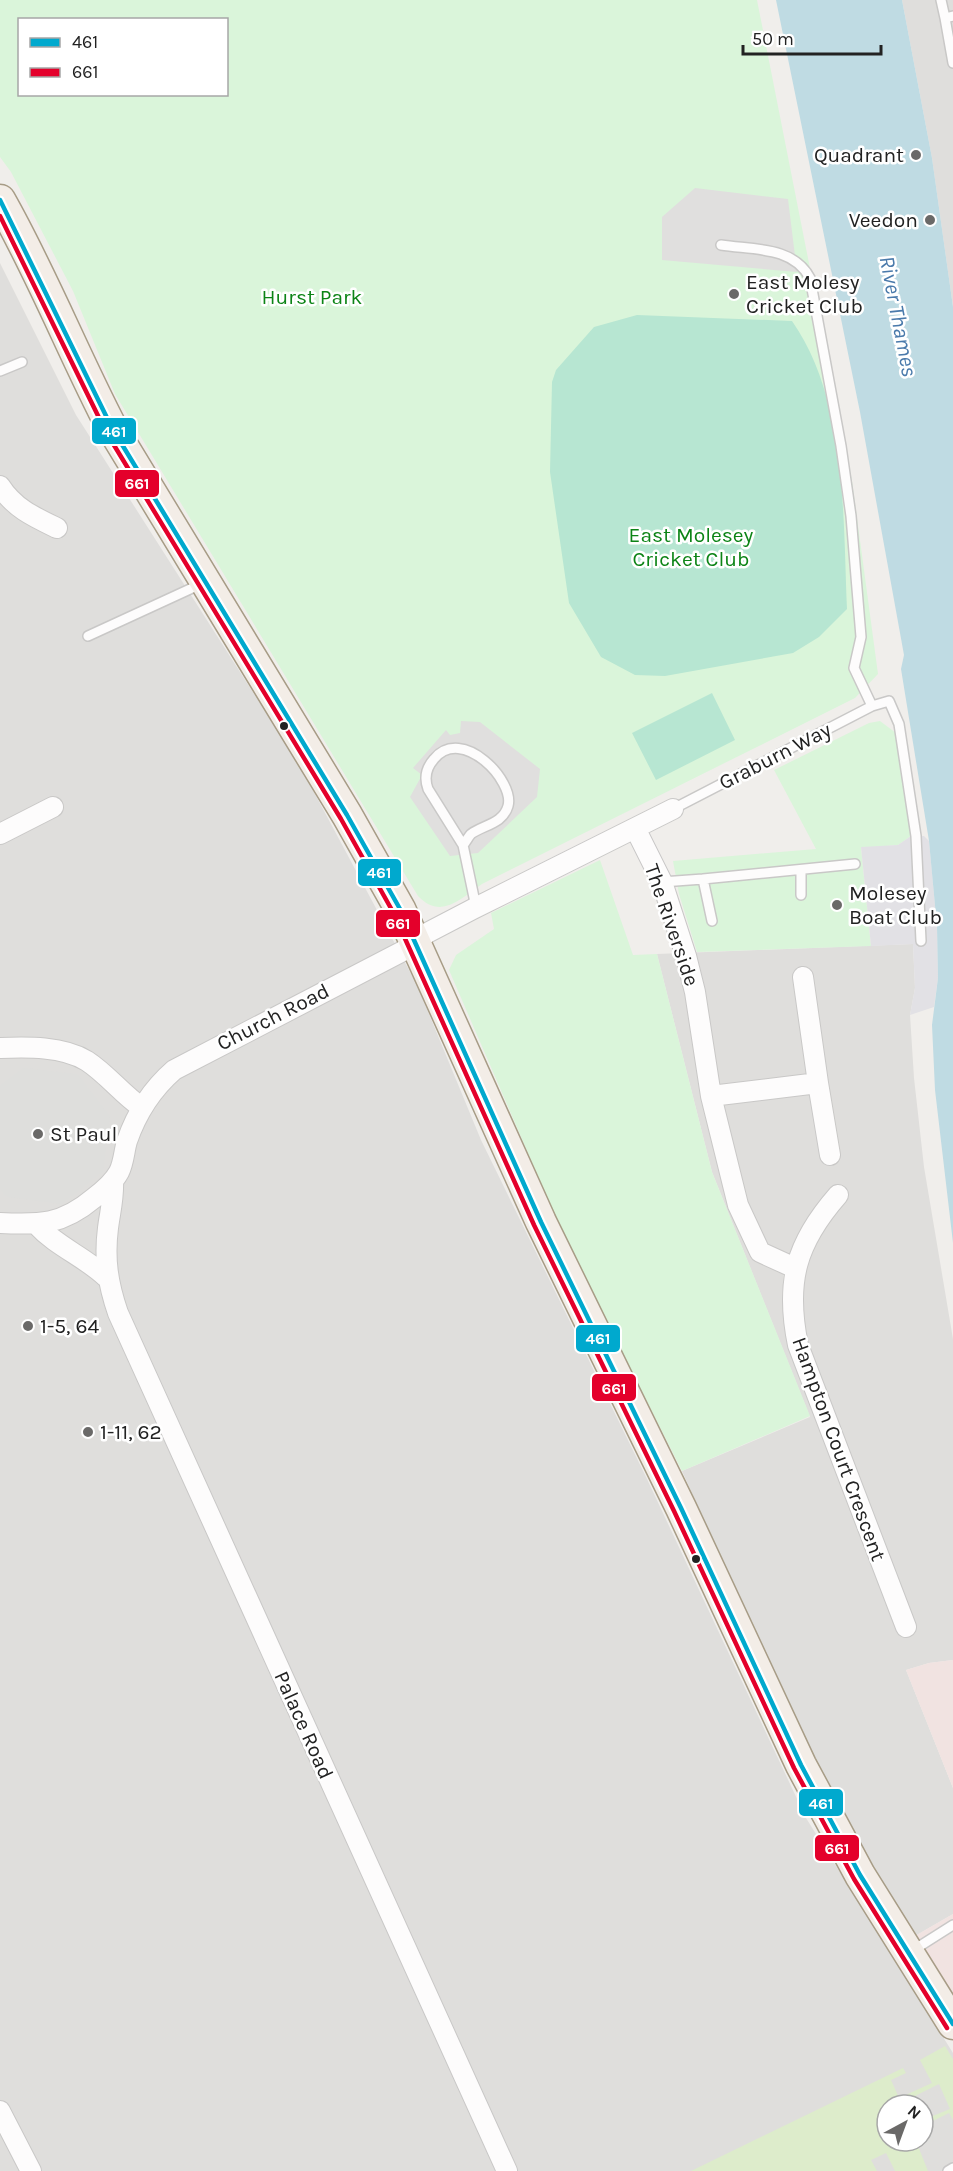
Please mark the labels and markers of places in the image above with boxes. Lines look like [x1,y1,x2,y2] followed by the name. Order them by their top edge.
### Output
[814,143,904,167] place label: Quadrant
[909,148,923,162] marker: Quadrant
[849,208,918,232] place label: Veedon
[923,213,937,227] marker: Veedon
[746,270,863,318] place label: East Molesy Cricket Club
[727,287,741,301] marker: East Molesy Cricket Club
[278,720,290,732] unlabelled marker
[849,881,942,929] place label: Molesey Boat Club
[830,898,844,912] marker: Molesey Boat Club
[50,1122,117,1146] place label: St Paul
[31,1127,45,1141] marker: St Paul
[40,1314,100,1338] place label: 1-5, 64
[21,1319,35,1333] marker: 1-5, 64
[100,1420,162,1444] place label: 1-11, 62
[81,1425,95,1439] marker: 1-11, 62
[690,1553,702,1565] unlabelled marker

